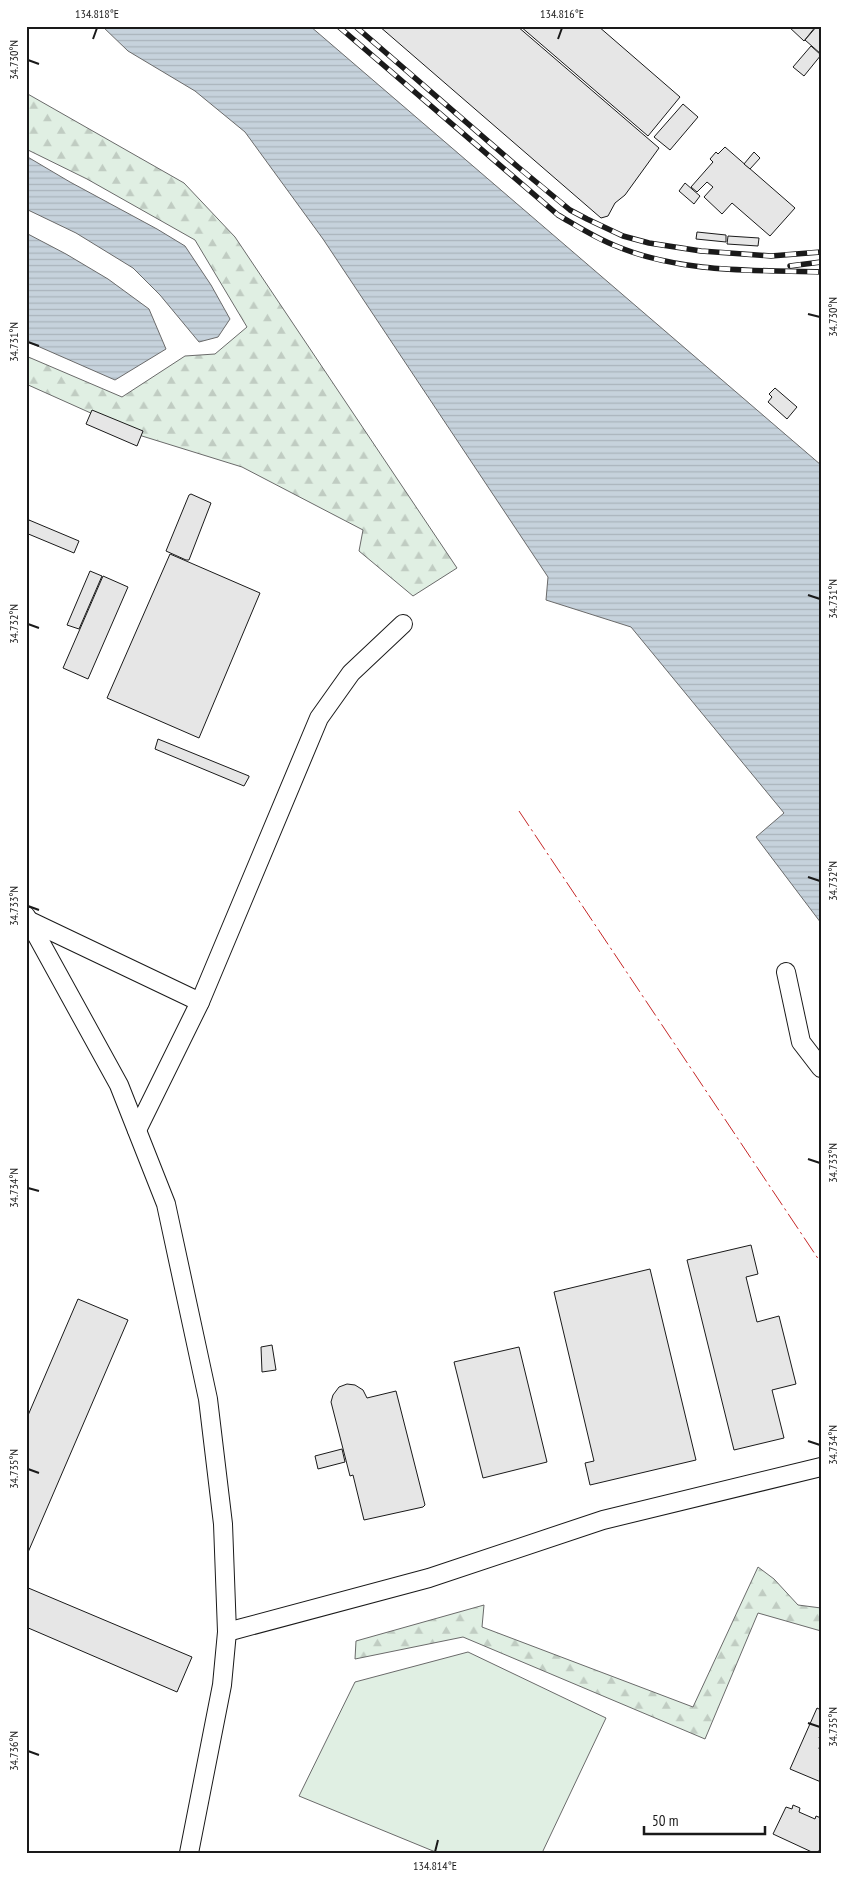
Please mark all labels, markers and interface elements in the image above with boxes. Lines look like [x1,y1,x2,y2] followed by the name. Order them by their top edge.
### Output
[75,6,119,21] text: 134.818°E
[540,6,584,21] text: 134.816°E
[6,40,21,80] text: 34.730°N
[825,297,840,337] text: 34.730°N
[6,322,21,362] text: 34.731°N
[825,579,840,619] text: 34.731°N
[6,604,21,644] text: 34.732°N
[825,861,840,901] text: 34.732°N
[6,886,21,926] text: 34.733°N
[825,1143,840,1183] text: 34.733°N
[6,1168,21,1208] text: 34.734°N
[825,1425,840,1465] text: 34.734°N
[6,1449,21,1489] text: 34.735°N
[825,1707,840,1747] text: 34.735°N
[6,1731,21,1771] text: 34.736°N
[644,1804,766,1836] scale bar
[652,1811,678,1830] text: 50 m
[413,1858,457,1873] text: 134.814°E

